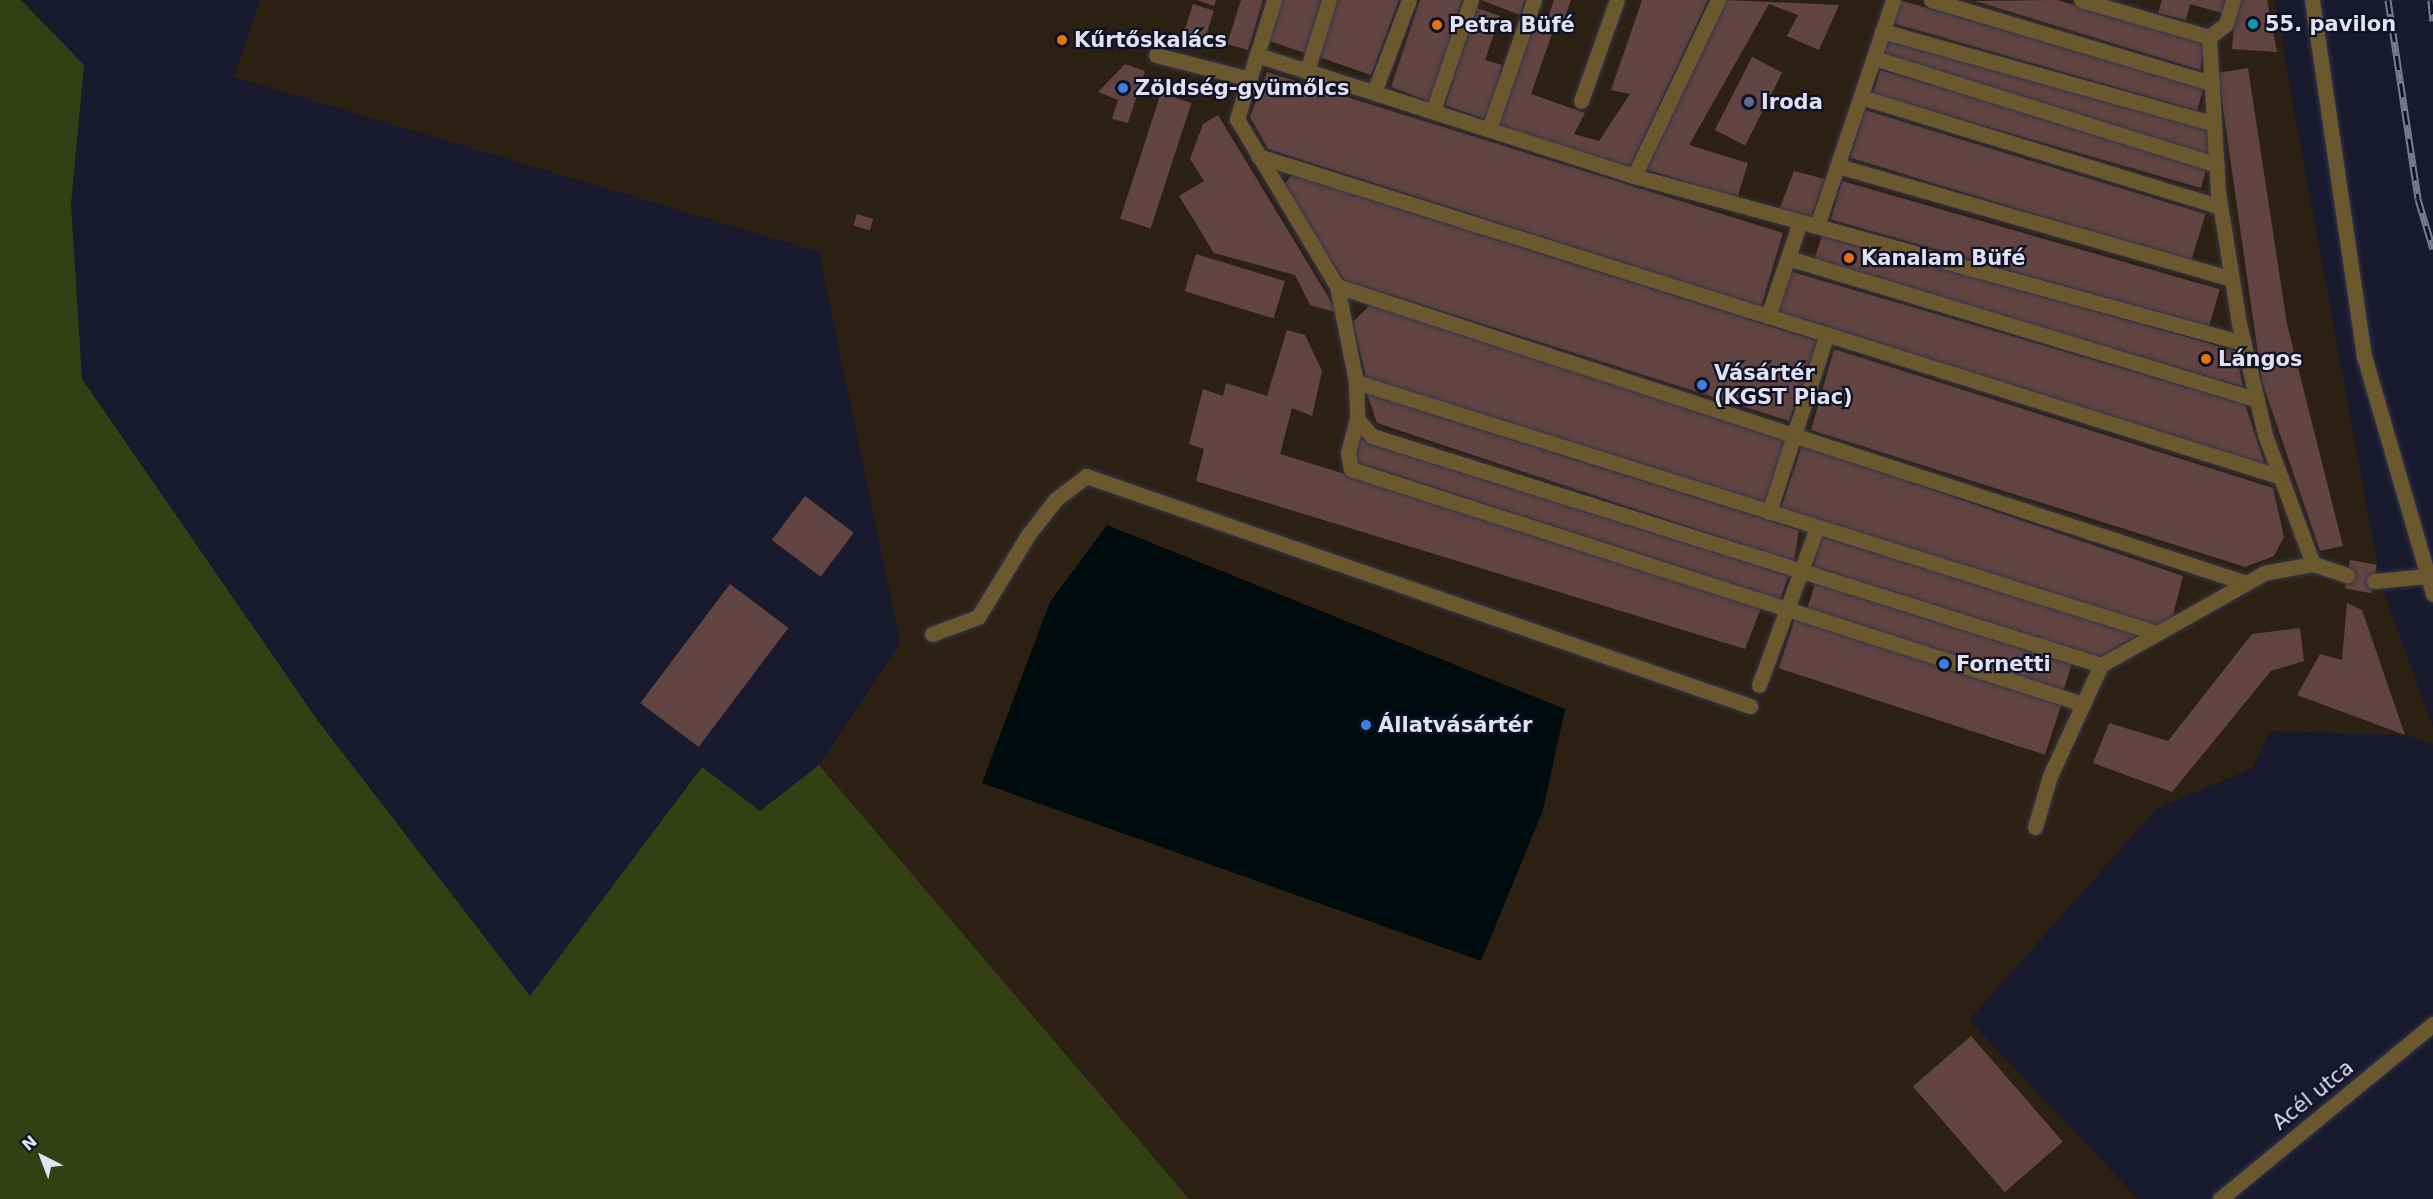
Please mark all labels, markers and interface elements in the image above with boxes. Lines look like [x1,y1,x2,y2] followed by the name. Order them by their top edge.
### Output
[2265,11,2396,37] place label: 55. pavilon
[1449,12,1575,38] place label: Petra Büfé
[2246,17,2260,31] marker: 55. pavilon
[1430,18,1444,32] marker: Petra Büfé
[1074,27,1227,53] place label: Kűrtőskalács
[1055,33,1069,47] marker: Kűrtőskalács
[1135,75,1350,101] place label: Zöldség-gyümőlcs
[1116,81,1130,95] marker: Zöldség-gyümőlcs
[1761,89,1823,115] place label: Iroda
[1742,95,1756,109] marker: Iroda
[1861,245,2025,271] place label: Kanalam Büfé
[1842,251,1856,265] marker: Kanalam Büfé
[2218,346,2302,372] place label: Lángos
[2199,352,2213,366] marker: Lángos
[1714,360,1853,410] place label: Vásártér (KGST Piac)
[1695,378,1709,392] marker: Vásártér (KGST Piac)
[1956,651,2051,677] place label: Fornetti
[1937,657,1951,671] marker: Fornetti
[1378,712,1532,738] place label: Állatvásártér
[1359,718,1373,732] marker: Állatvásártér
[2267,1055,2359,1135] street label: Acél utca
[12,1127,72,1187] north arrow
[18,1132,41,1155] text: N

